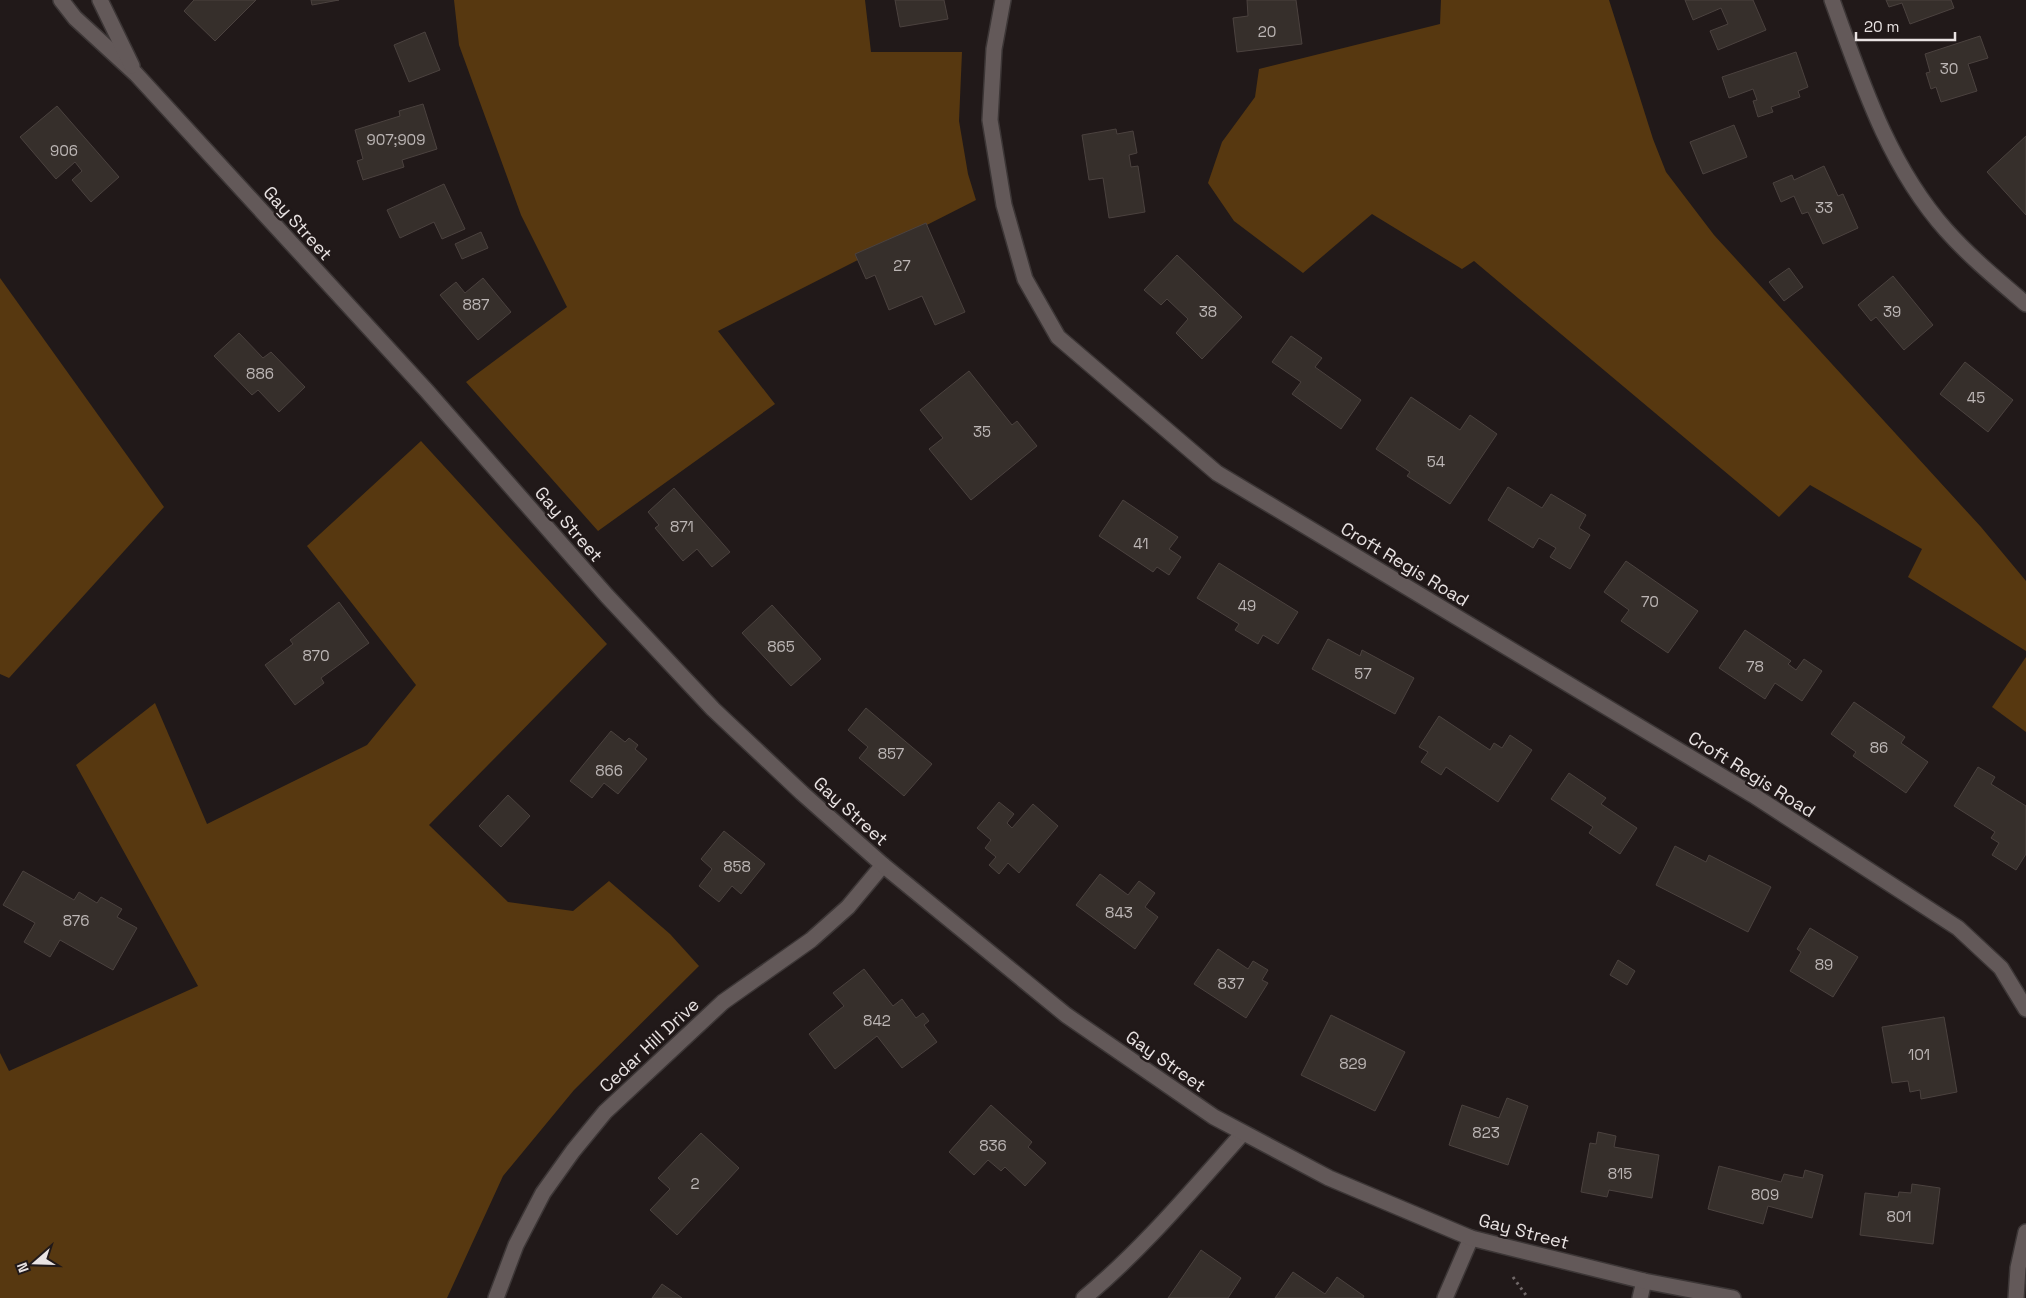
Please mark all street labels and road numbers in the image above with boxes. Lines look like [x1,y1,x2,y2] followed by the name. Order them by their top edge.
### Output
[258,181,338,265] street label: Gay Street
[530,481,608,567] street label: Gay Street
[1337,517,1473,611] street label: Croft Regis Road
[1684,726,1820,822] street label: Croft Regis Road
[809,771,893,851] street label: Gay Street
[594,993,704,1097] street label: Cedar Hill Drive
[1121,1025,1211,1097] street label: Gay Street
[1476,1208,1572,1254] street label: Gay Street

